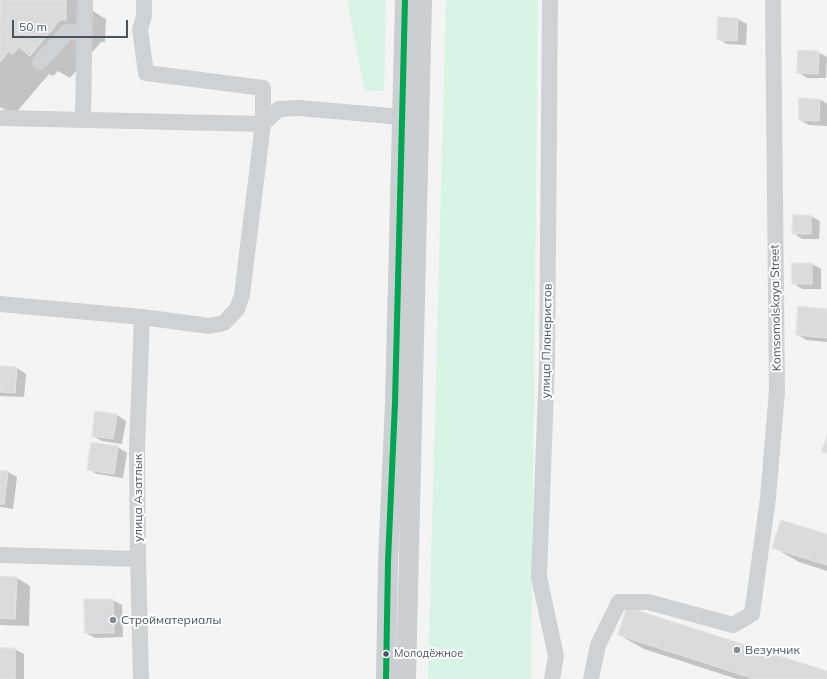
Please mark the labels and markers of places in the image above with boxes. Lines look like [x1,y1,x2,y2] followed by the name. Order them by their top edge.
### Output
[121,613,221,627] place label: Стройматериалы
[108,615,118,625] marker: Стройматериалы
[745,643,800,657] place label: Везунчик
[732,645,742,655] marker: Везунчик
[394,647,463,661] place label: Молодёжное
[381,649,391,659] marker: Молодёжное

